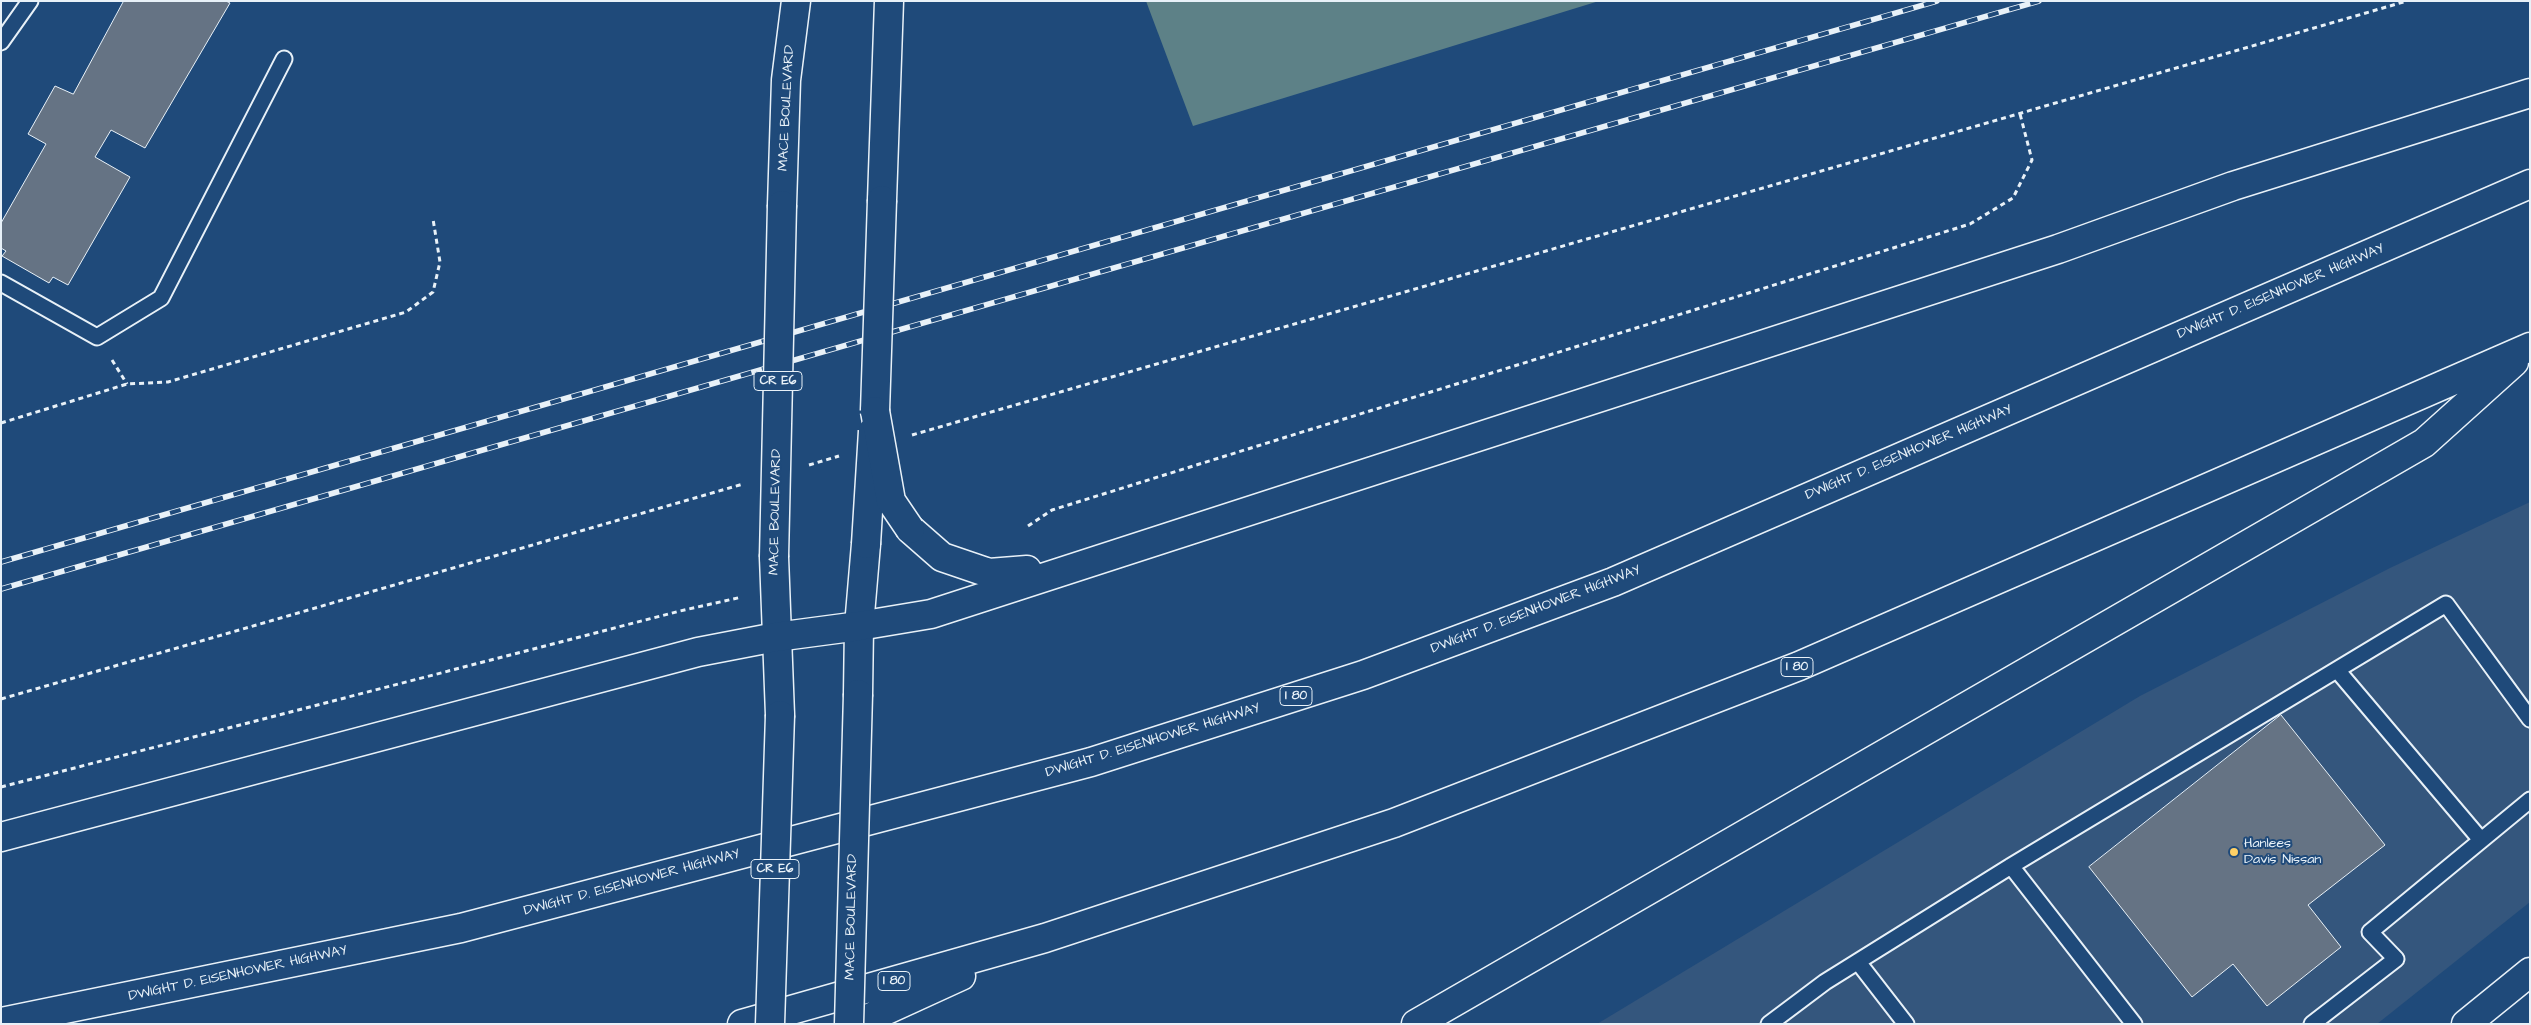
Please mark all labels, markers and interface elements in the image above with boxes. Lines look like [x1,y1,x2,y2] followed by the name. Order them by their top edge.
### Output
[775,44,799,172] street label: MACE BOULEVARD
[2175,241,2387,343] street label: DWIGHT D. EISENHOWER HIGHWAY
[754,372,802,391] road number: CR E6
[1803,402,2015,504] street label: DWIGHT D. EISENHOWER HIGHWAY
[766,449,786,575] street label: MACE BOULEVARD
[1429,562,1643,658] street label: DWIGHT D. EISENHOWER HIGHWAY
[1781,658,1813,676] road number: I 80
[1280,686,1312,706] road number: I 80
[1044,700,1262,782] street label: DWIGHT D. EISENHOWER HIGHWAY
[2244,836,2321,869] place label: Hanlees Davis Nissan
[522,846,742,920] street label: DWIGHT D. EISENHOWER HIGHWAY
[2228,846,2240,858] marker: Hanlees Davis Nissan
[842,854,862,980] street label: MACE BOULEVARD
[751,860,799,879] road number: CR E6
[127,943,349,1005] street label: DWIGHT D. EISENHOWER HIGHWAY
[878,971,910,990] road number: I 80

